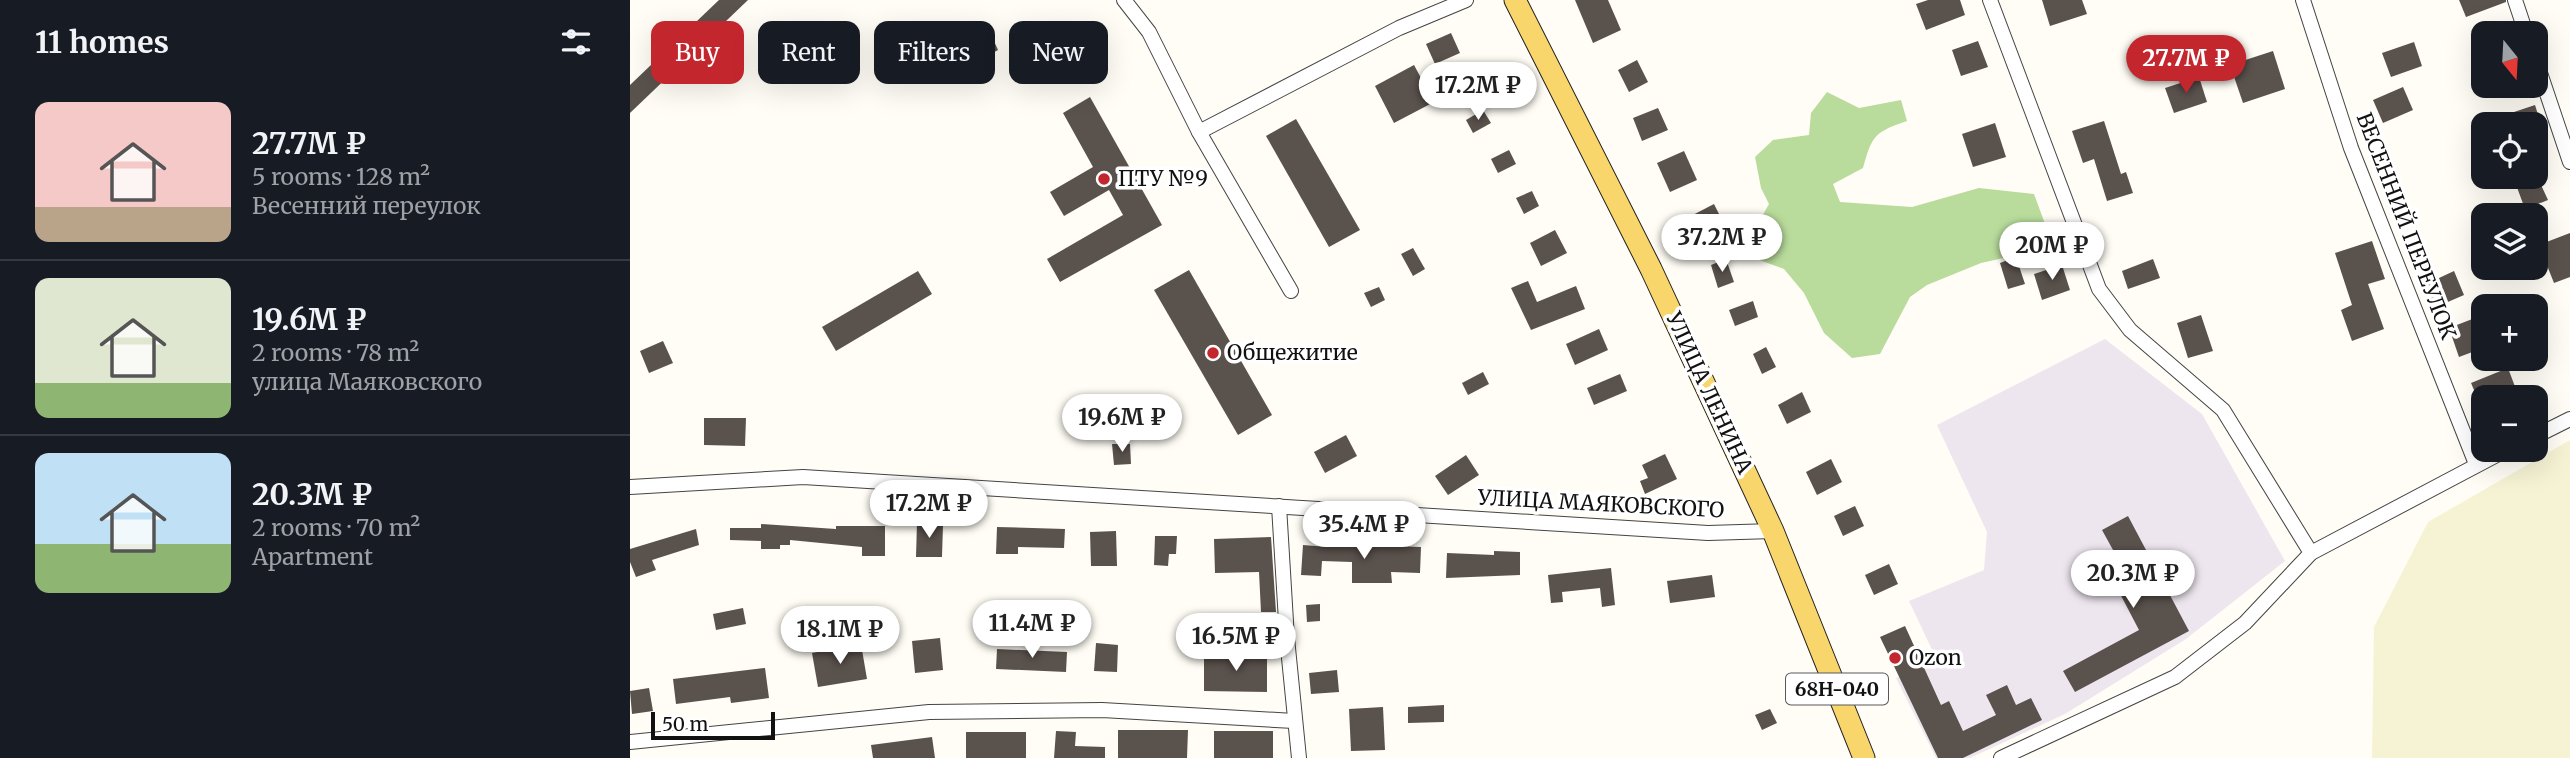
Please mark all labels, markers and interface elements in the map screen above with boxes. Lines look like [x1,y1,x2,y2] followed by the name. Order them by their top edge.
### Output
[651,21,744,84] chip: Buy
[758,21,860,84] chip: Rent
[874,21,995,84] chip: Filters
[1009,21,1108,84] chip: New
[2471,21,2548,98] north arrow
[2471,21,2548,462] map controls
[35,23,169,61] text: 11 homes
[557,23,595,61] icon: filters
[2121,36,2251,95] pin: 27.7M ₽
[2142,43,2230,72] text: 27.7M ₽
[1413,62,1543,122] pin: 17.2M ₽
[1435,70,1521,99] text: 17.2M ₽
[2351,109,2462,343] street label: ВЕСЕННИЙ ПЕРЕУЛОК
[2471,112,2548,189] button: locate
[252,124,366,162] text: 27.7M ₽
[91,130,175,214] icon: home
[252,162,430,191] text: 5 rooms · 128 m²
[1118,165,1208,192] place label: ПТУ №9
[1096,171,1112,187] marker: ПТУ №9
[252,191,481,220] text: Весенний переулок
[2471,203,2548,280] button: layers
[1657,215,1787,274] pin: 37.2M ₽
[1677,222,1767,251] text: 37.2M ₽
[2003,222,2101,282] pin: 20M ₽
[2015,230,2089,259] text: 20M ₽
[2471,294,2548,371] button: +
[252,300,367,338] text: 19.6M ₽
[91,306,175,390] icon: home
[1660,307,1759,478] street label: УЛИЦА ЛЕНИНА
[252,338,419,367] text: 2 rooms · 78 m²
[1227,339,1358,366] place label: Общежитие
[1205,345,1221,361] marker: Общежитие
[252,367,482,396] text: улица Маяковского
[2471,385,2548,462] button: −
[1057,394,1187,454] pin: 19.6M ₽
[1078,402,1166,431] text: 19.6M ₽
[252,475,372,513] text: 20.3M ₽
[864,480,994,540] pin: 17.2M ₽
[91,481,175,565] icon: home
[1476,484,1725,523] street label: УЛИЦА МАЯКОВСКОГО
[886,488,972,517] text: 17.2M ₽
[1299,502,1429,561] pin: 35.4M ₽
[1319,509,1409,538] text: 35.4M ₽
[252,513,420,542] text: 2 rooms · 70 m²
[252,542,373,571] text: Apartment
[2068,550,2198,610] pin: 20.3M ₽
[2087,558,2179,587] text: 20.3M ₽
[967,600,1097,660] pin: 11.4M ₽
[775,606,905,666] pin: 18.1M ₽
[988,608,1076,637] text: 11.4M ₽
[797,614,883,643] text: 18.1M ₽
[1171,614,1301,673] pin: 16.5M ₽
[1192,621,1280,650] text: 16.5M ₽
[1909,644,1962,671] place label: Ozon
[1887,650,1903,666] marker: Ozon
[1786,674,1888,704] road number: 68Н-040
[651,709,775,741] scale bar
[662,712,708,736] text: 50 m

